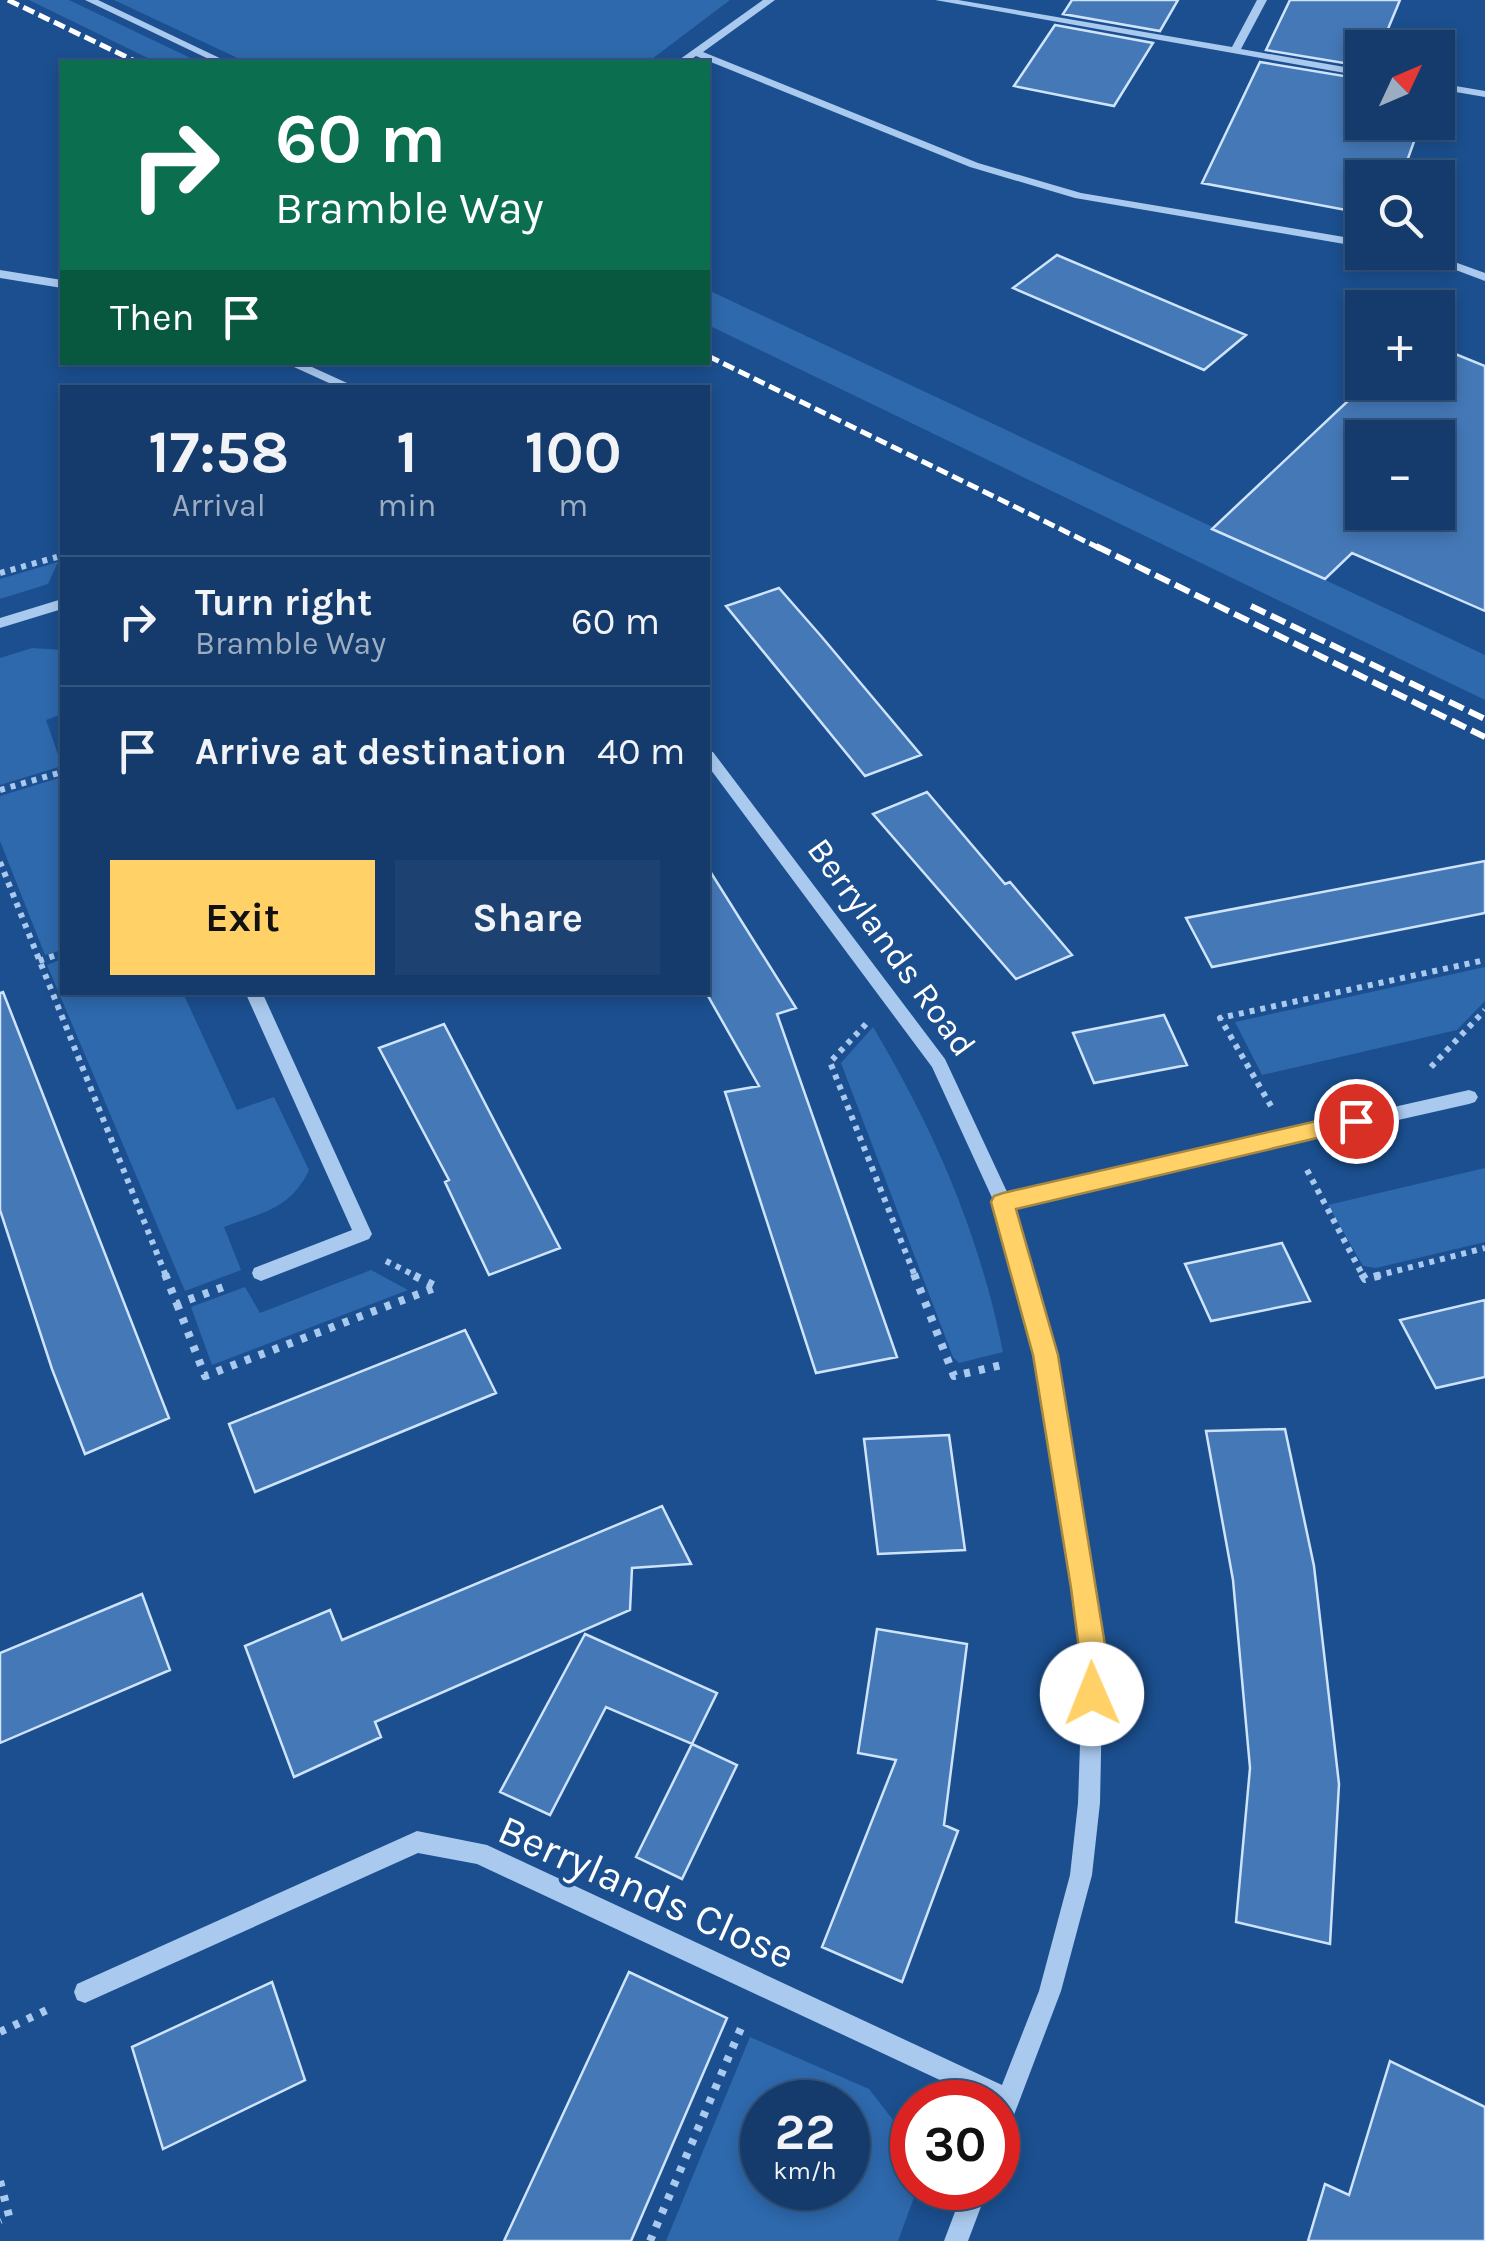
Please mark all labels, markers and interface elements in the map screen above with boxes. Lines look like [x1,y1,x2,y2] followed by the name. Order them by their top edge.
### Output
[1345,30,1455,140] north arrow
[1345,30,1455,530] map controls
[275,98,446,180] text: 60 m
[110,100,240,230] icon: right
[1345,160,1455,270] button: search
[275,182,544,234] text: Bramble Way
[214,290,269,345] icon: arrive
[1345,290,1455,400] button: +
[110,295,194,340] text: Then
[148,417,289,487] text: 17:58
[396,417,418,487] text: 1
[524,417,622,487] text: 100
[1345,420,1455,530] button: −
[172,487,266,524] text: Arrival
[378,487,436,524] text: min
[558,487,588,524] text: m
[195,580,372,625] text: Turn right
[110,594,165,649] icon: right
[571,599,660,644] text: 60 m
[195,625,386,662] text: Bramble Way
[110,724,165,779] icon: arrive
[195,729,567,774] text: Arrive at destination
[597,729,685,774] text: 40 m
[799,830,984,1064] street label: Berrylands Road
[110,860,375,975] button: Exit
[395,860,660,975] button: Share
[1314,1079,1399,1164] pin
[1329,1094,1384,1149] icon: arrive
[1040,1642,1144,1746] position arrow
[491,1804,802,1980] street label: Berrylands Close
[890,2080,1020,2210] speed limit sign: 30
[775,2103,835,2162] text: 22
[773,2156,837,2185] text: km/h

